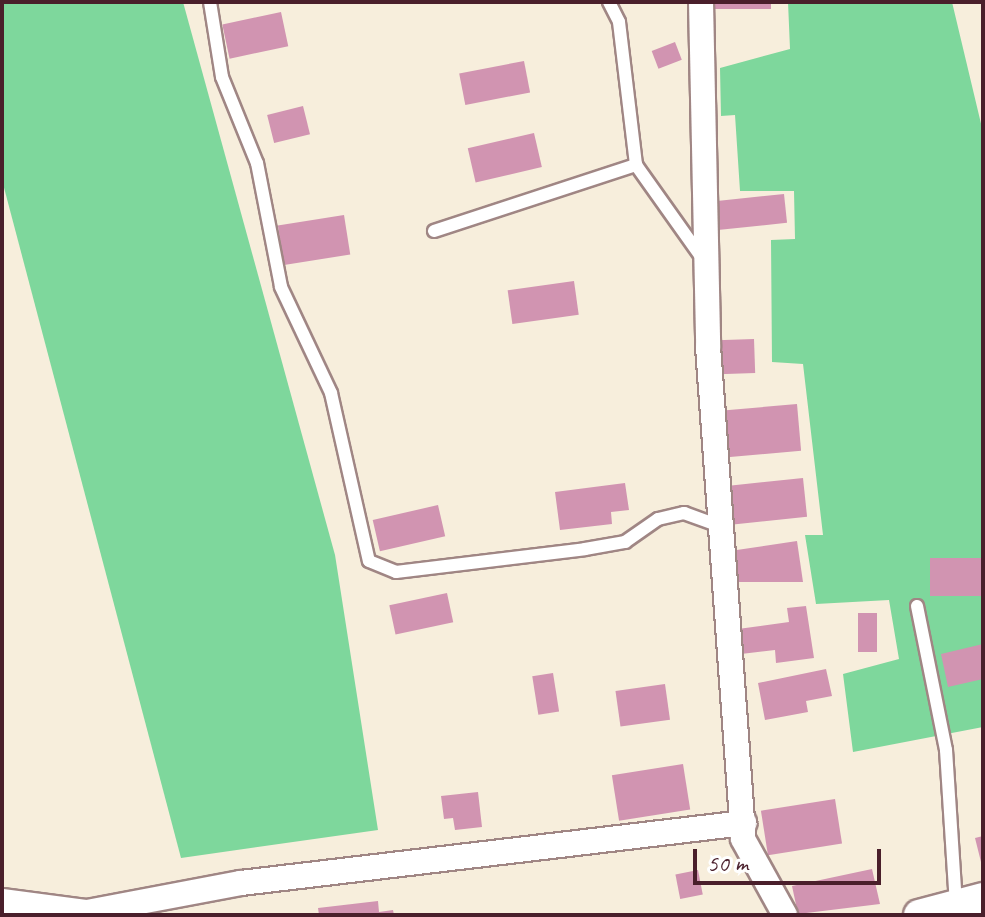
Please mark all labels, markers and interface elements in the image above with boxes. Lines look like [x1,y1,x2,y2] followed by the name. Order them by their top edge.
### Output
[697,833,885,883] scale bar
[707,848,748,878] text: 50 m

